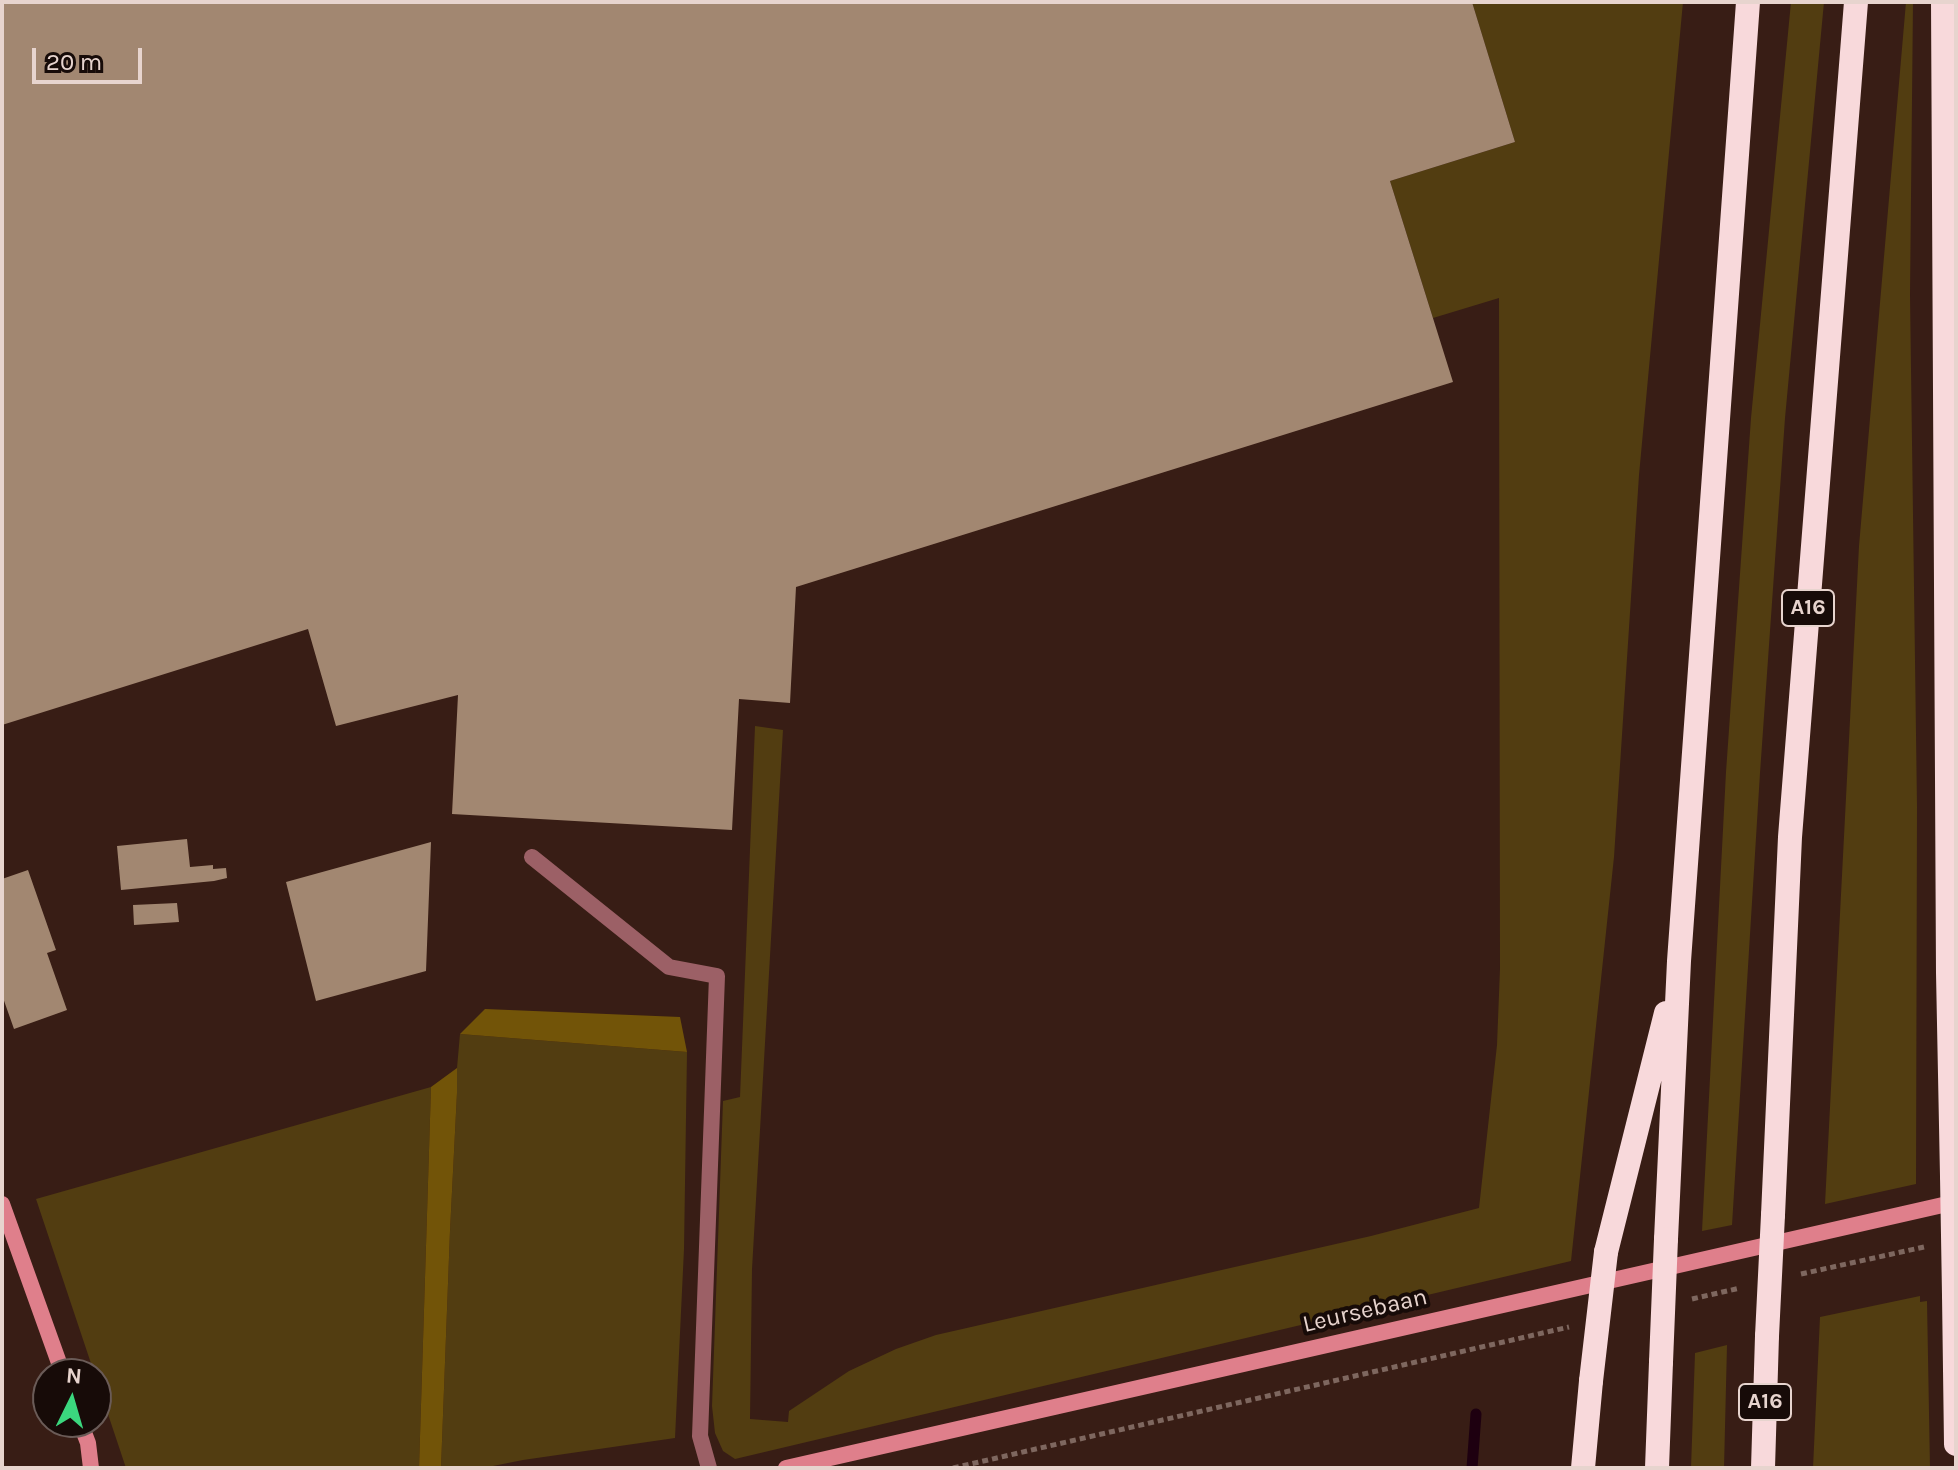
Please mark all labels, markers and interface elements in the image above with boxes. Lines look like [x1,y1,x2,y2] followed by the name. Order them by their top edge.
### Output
[36,32,146,82] scale bar
[46,48,102,76] text: 20 m
[1782,590,1834,626] road number: A16
[1300,1283,1430,1339] street label: Leursebaan
[32,1358,112,1438] north arrow
[65,1362,83,1390] text: N
[1739,1384,1791,1420] road number: A16

